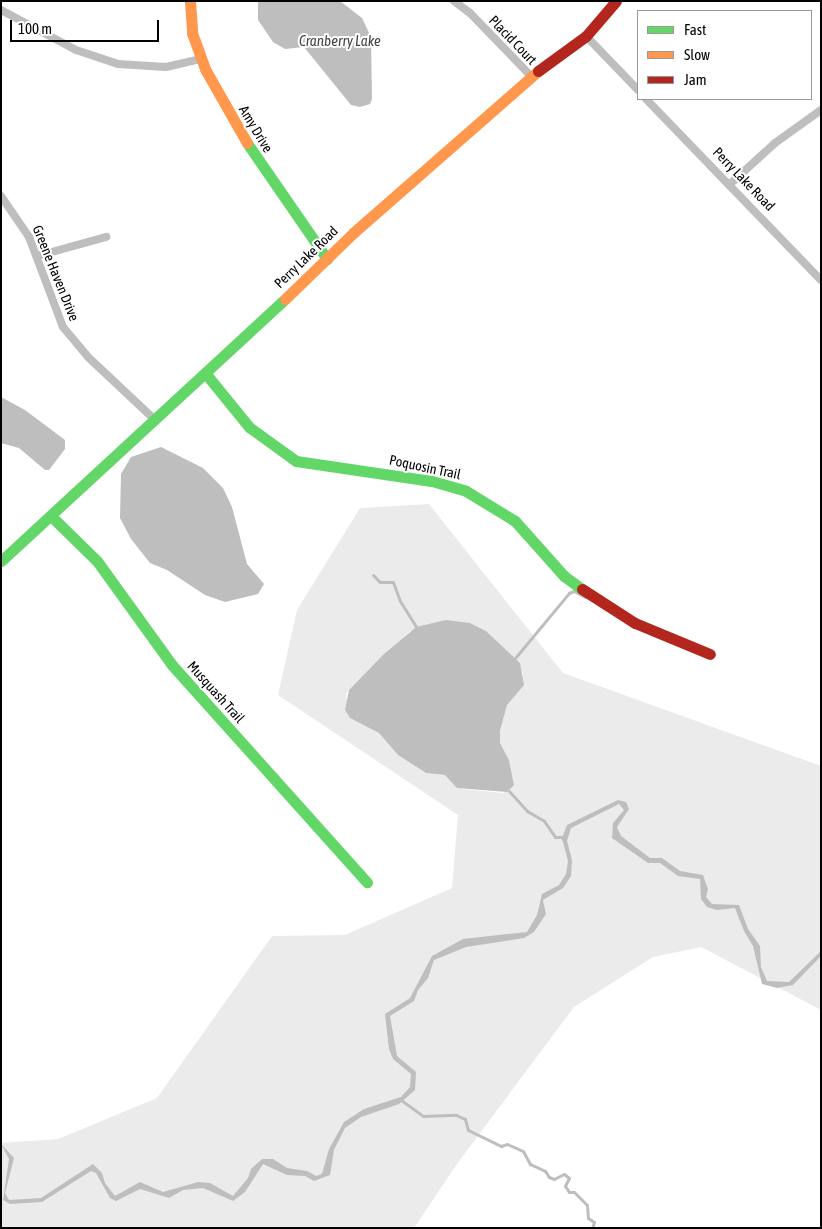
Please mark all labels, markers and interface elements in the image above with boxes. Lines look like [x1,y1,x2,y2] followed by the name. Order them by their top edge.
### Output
[12,10,161,42] scale bar
[637,10,812,100] legend
[486,12,540,68] street label: Placid Court
[18,20,52,37] text: 100 m
[684,21,706,38] text: Fast
[299,32,381,50] water label: Cranberry Lake
[684,46,710,63] text: Slow
[684,71,707,88] text: Jam
[235,102,277,156] street label: Amy Drive
[710,144,778,214] street label: Perry Lake Road
[29,223,83,323] street label: Greene Haven Drive
[271,223,341,291] street label: Perry Lake Road
[388,451,462,483] street label: Poquosin Trail
[184,658,248,726] street label: Musquash Trail

